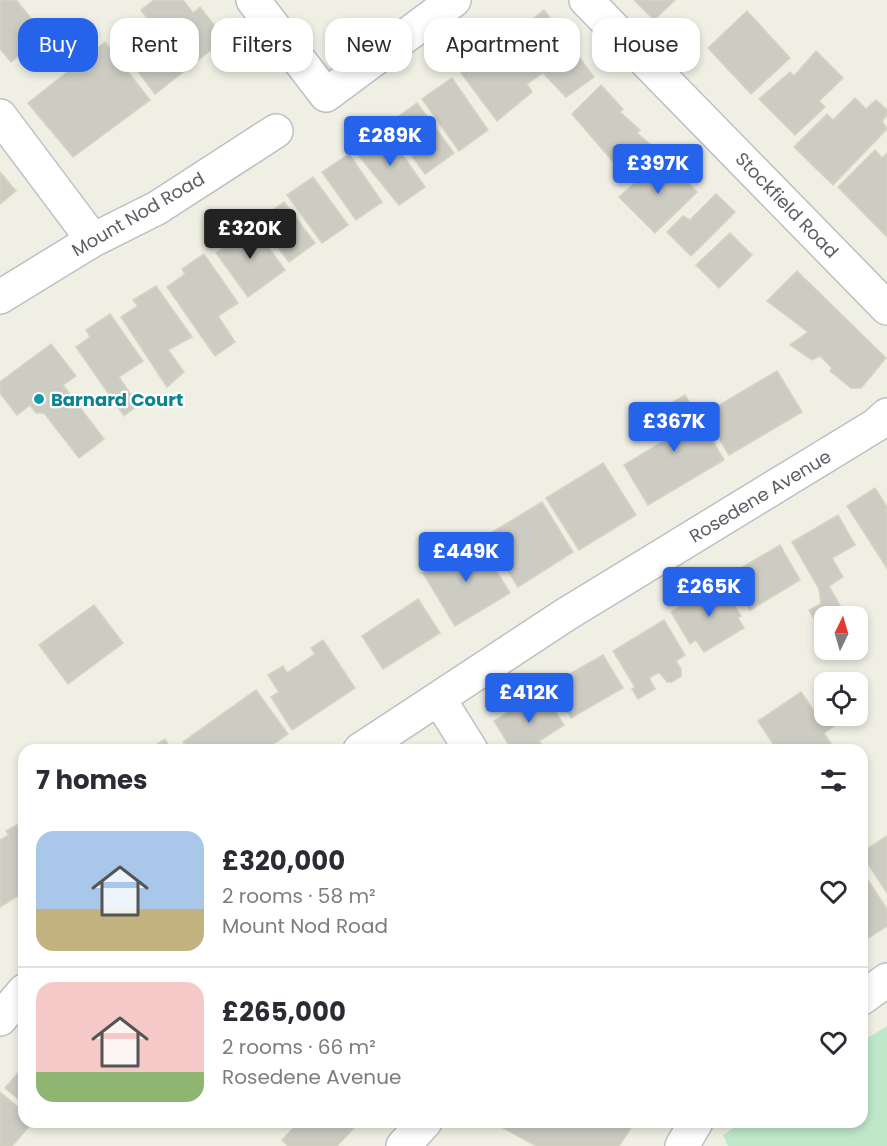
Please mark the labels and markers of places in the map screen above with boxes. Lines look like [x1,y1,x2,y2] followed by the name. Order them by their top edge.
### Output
[348,116,432,167] pin: £289K
[616,144,700,195] pin: £397K
[208,209,292,260] pin: £320K
[51,387,183,412] place label: Barnard Court
[32,392,46,406] marker: Barnard Court
[632,402,716,453] pin: £367K
[424,532,508,583] pin: £449K
[667,567,751,618] pin: £265K
[487,673,571,724] pin: £412K

